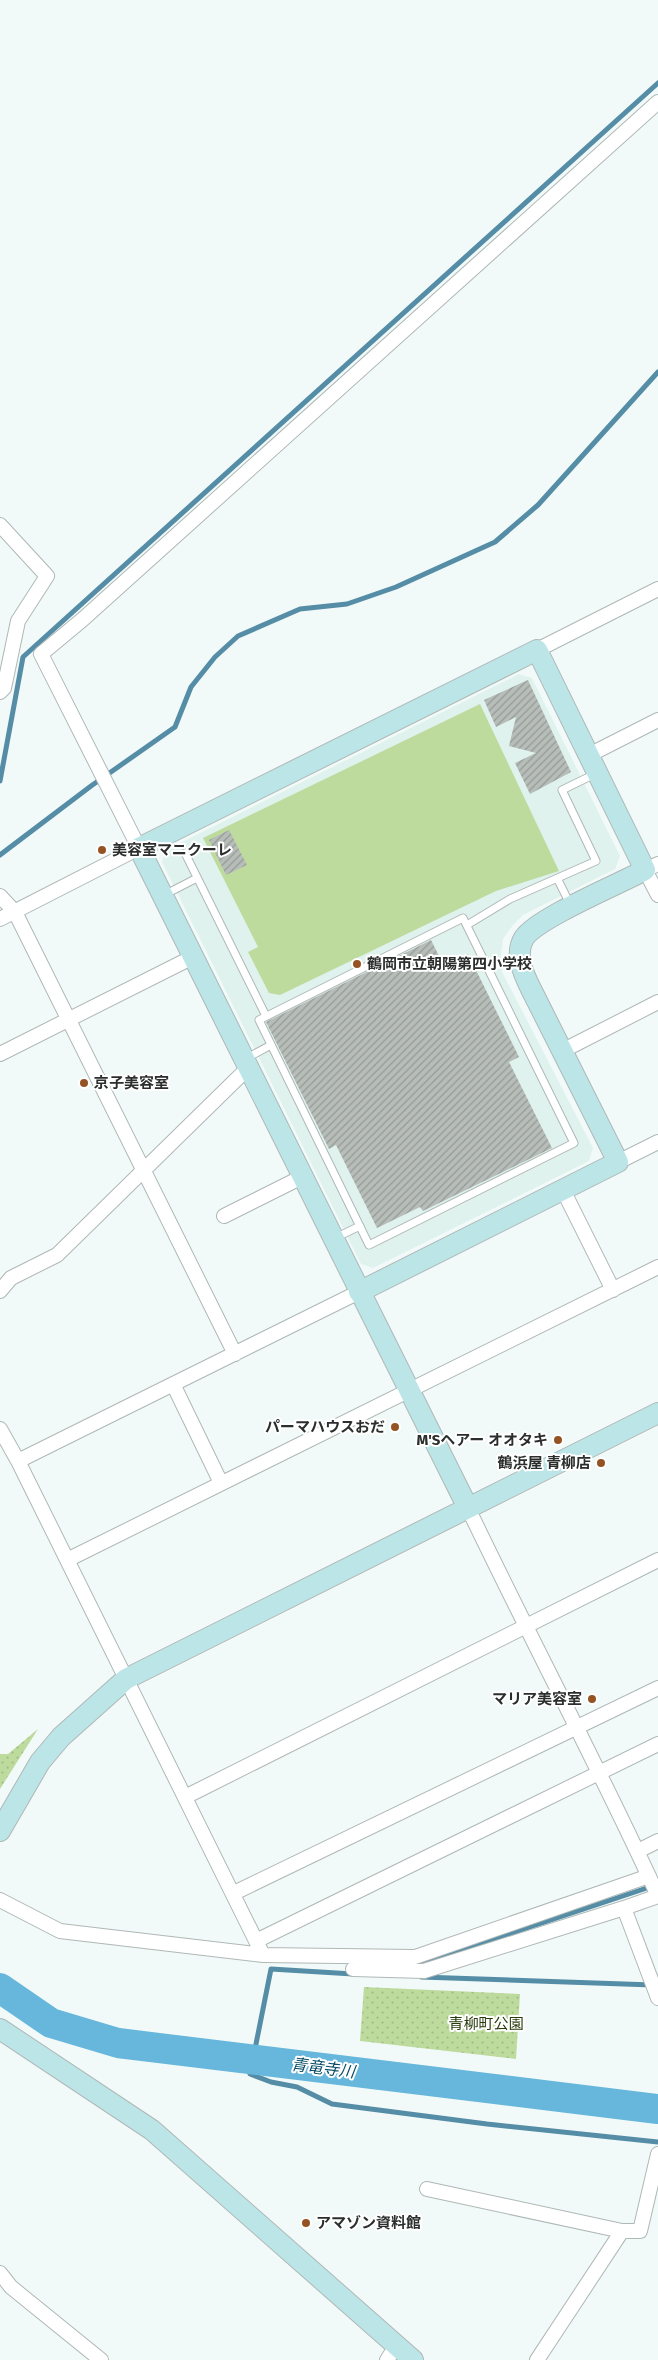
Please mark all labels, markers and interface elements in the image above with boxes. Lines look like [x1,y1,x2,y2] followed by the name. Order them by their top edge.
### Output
[112,841,232,859] place label: 美容室マニクーレ
[96,844,108,856] marker: 美容室マニクーレ
[367,955,532,973] place label: 鶴岡市立朝陽第四小学校
[351,958,363,970] marker: 鶴岡市立朝陽第四小学校
[94,1074,169,1092] place label: 京子美容室
[78,1077,90,1089] marker: 京子美容室
[265,1418,385,1436] place label: パーマハウスおだ
[389,1421,401,1433] marker: パーマハウスおだ
[416,1431,548,1449] place label: M'Sヘアー オオタキ
[552,1434,564,1446] marker: M'Sヘアー オオタキ
[497,1454,591,1472] place label: 鶴浜屋 青柳店
[595,1457,607,1469] marker: 鶴浜屋 青柳店
[492,1690,582,1708] place label: マリア美容室
[586,1693,598,1705] marker: マリア美容室
[448,2015,524,2033] park label: 青柳町公園
[290,2055,358,2082] water label: 青竜寺川
[316,2214,421,2232] place label: アマゾン資料館
[300,2217,312,2229] marker: アマゾン資料館

